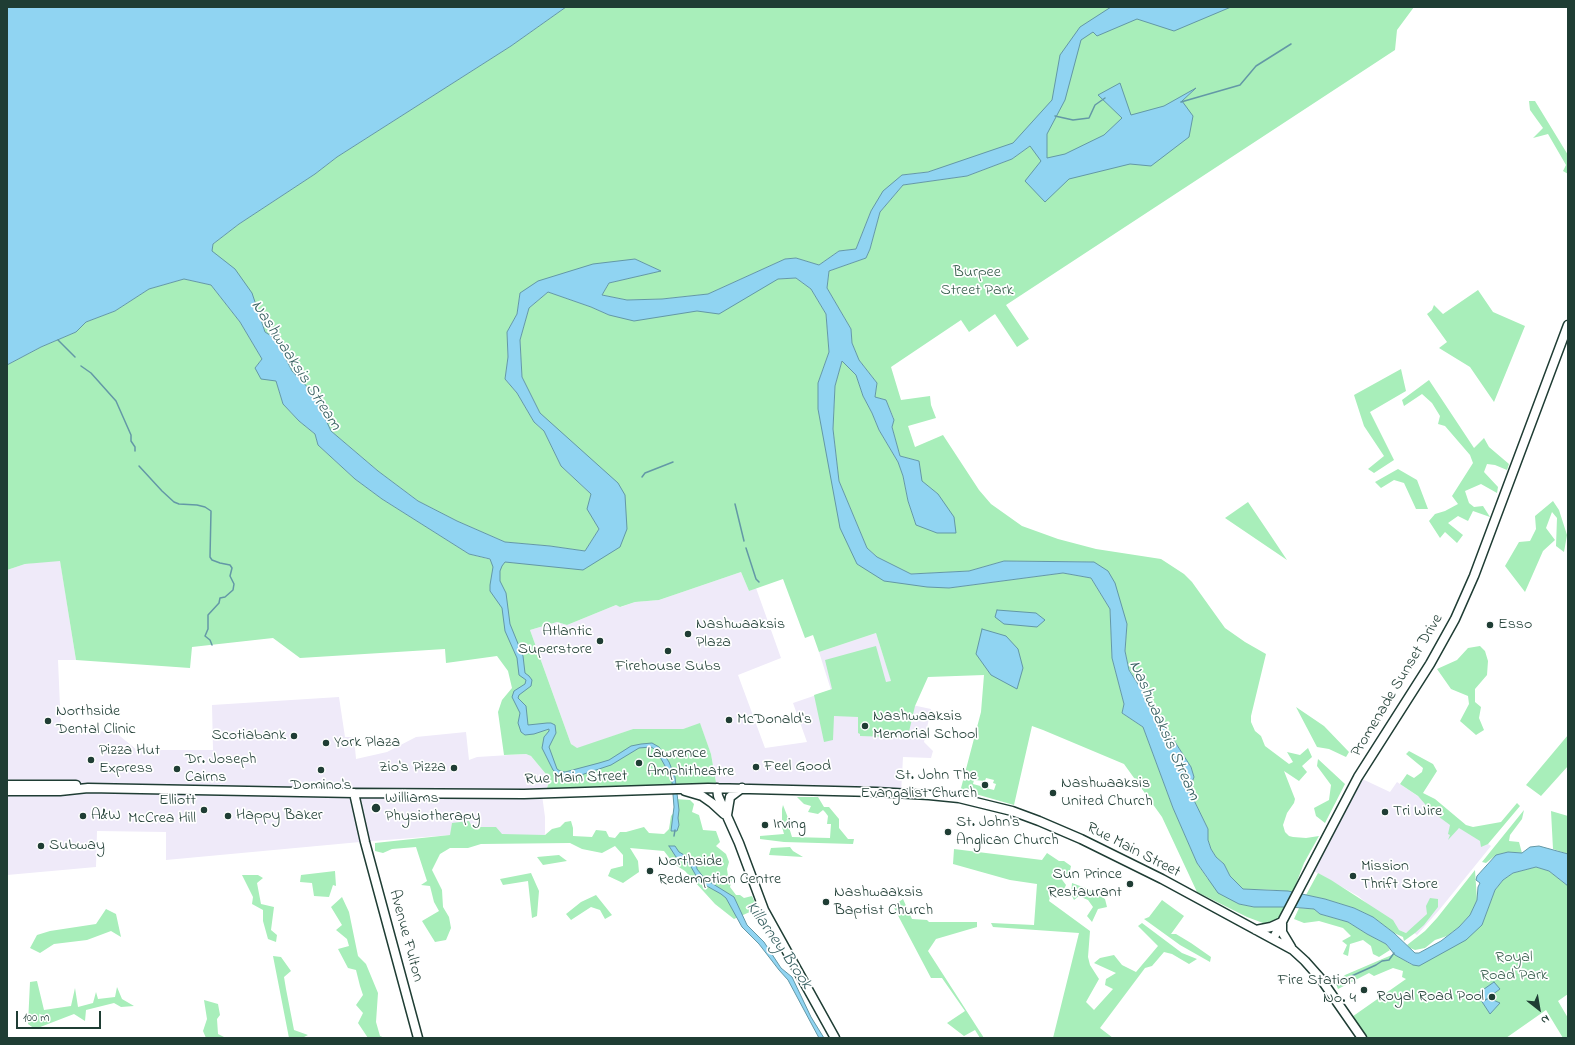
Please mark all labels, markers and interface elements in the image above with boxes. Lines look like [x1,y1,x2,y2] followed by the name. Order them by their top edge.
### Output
[940,263,1014,301] park label: Burpee Street Park
[245,297,345,435] water label: Nashwaaksis Stream
[1348,611,1448,761] street label: Promenade Sunset Drive
[696,615,785,653] place label: Nashwaaksis Plaza
[1498,615,1532,635] place label: Esso
[1485,620,1495,630] marker: Esso
[518,622,592,660] place label: Atlantic Superstore
[683,629,693,639] marker: Nashwaaksis Plaza
[595,636,605,646] marker: Atlantic Superstore
[663,646,673,656] marker: Firehouse Subs
[615,657,721,677] place label: Firehouse Subs
[1123,658,1203,804] water label: Nashwaaksis Stream
[56,702,136,740] place label: Northside Dental Clinic
[873,707,978,745] place label: Nashwaaksis Memorial School
[737,710,812,730] place label: McDonald's
[724,715,734,725] marker: McDonald's
[43,716,53,726] marker: Northside Dental Clinic
[860,721,870,731] marker: Nashwaaksis Memorial School
[211,726,286,746] place label: Scotiabank
[289,731,299,741] marker: Scotiabank
[334,733,400,753] place label: York Plaza
[321,738,331,748] marker: York Plaza
[99,741,160,779] place label: Pizza Hut Express
[647,744,734,782] place label: Lawrence Amphitheatre
[185,750,256,788] place label: Dr. Joseph Cairns
[86,755,96,765] marker: Pizza Hut Express
[764,757,831,777] place label: Feel Good
[379,758,446,778] place label: Zio's Pizza
[634,758,644,768] marker: Lawrence Amphitheatre
[751,762,761,772] marker: Feel Good
[449,763,459,773] marker: Zio's Pizza
[172,764,182,774] marker: Dr. Joseph Cairns
[316,765,326,775] marker: Domino's
[861,766,977,804] place label: St. John The Evangalist Church
[524,768,628,790] street label: Rue Main Street
[1061,774,1153,812] place label: Nashwaaksis United Church
[290,776,352,796] place label: Domino's
[980,780,990,790] marker: St. John The Evangalist Church
[1048,788,1058,798] marker: Nashwaaksis United Church
[385,789,480,827] place label: Williams Physiotherapy
[128,791,196,829] place label: Elliott McCrea Hill
[370,802,382,814] marker: Williams Physiotherapy
[1393,802,1442,822] place label: Tri Wire
[199,805,209,815] marker: Elliott McCrea Hill
[91,806,121,826] place label: A&W
[236,806,323,826] place label: Happy Baker
[1380,807,1390,817] marker: Tri Wire
[78,811,88,821] marker: A&W
[223,811,233,821] marker: Happy Baker
[956,813,1059,851] place label: St. John's Anglican Church
[773,815,806,835] place label: Irving
[1083,819,1183,883] street label: Rue Main Street
[760,820,770,830] marker: Irving
[943,827,953,837] marker: St. John's Anglican Church
[49,836,105,856] place label: Subway
[36,841,46,851] marker: Subway
[658,852,781,890] place label: Northside Redemption Centre
[1361,857,1438,895] place label: Mission Thrift Store
[1048,865,1122,903] place label: Sun Prince Restaurant
[645,866,655,876] marker: Northside Redemption Centre
[1348,871,1358,881] marker: Mission Thrift Store
[1125,879,1135,889] marker: Sun Prince Restaurant
[834,883,933,921] place label: Nashwaaksis Baptist Church
[384,888,426,984] street label: Avenue Fulton
[821,897,831,907] marker: Nashwaaksis Baptist Church
[740,898,816,994] water label: Killarney Brook
[1480,948,1548,986] park label: Royal Road Park
[1278,971,1356,1009] place label: Fire Station No. 4
[1359,985,1369,995] marker: Fire Station No. 4
[1377,987,1484,1007] place label: Royal Road Pool
[1519,989,1559,1029] north arrow
[1487,992,1497,1002] marker: Royal Road Pool
[18,1003,103,1029] scale bar
[23,1009,50,1027] text: 100 m
[1538,1011,1552,1028] text: N

